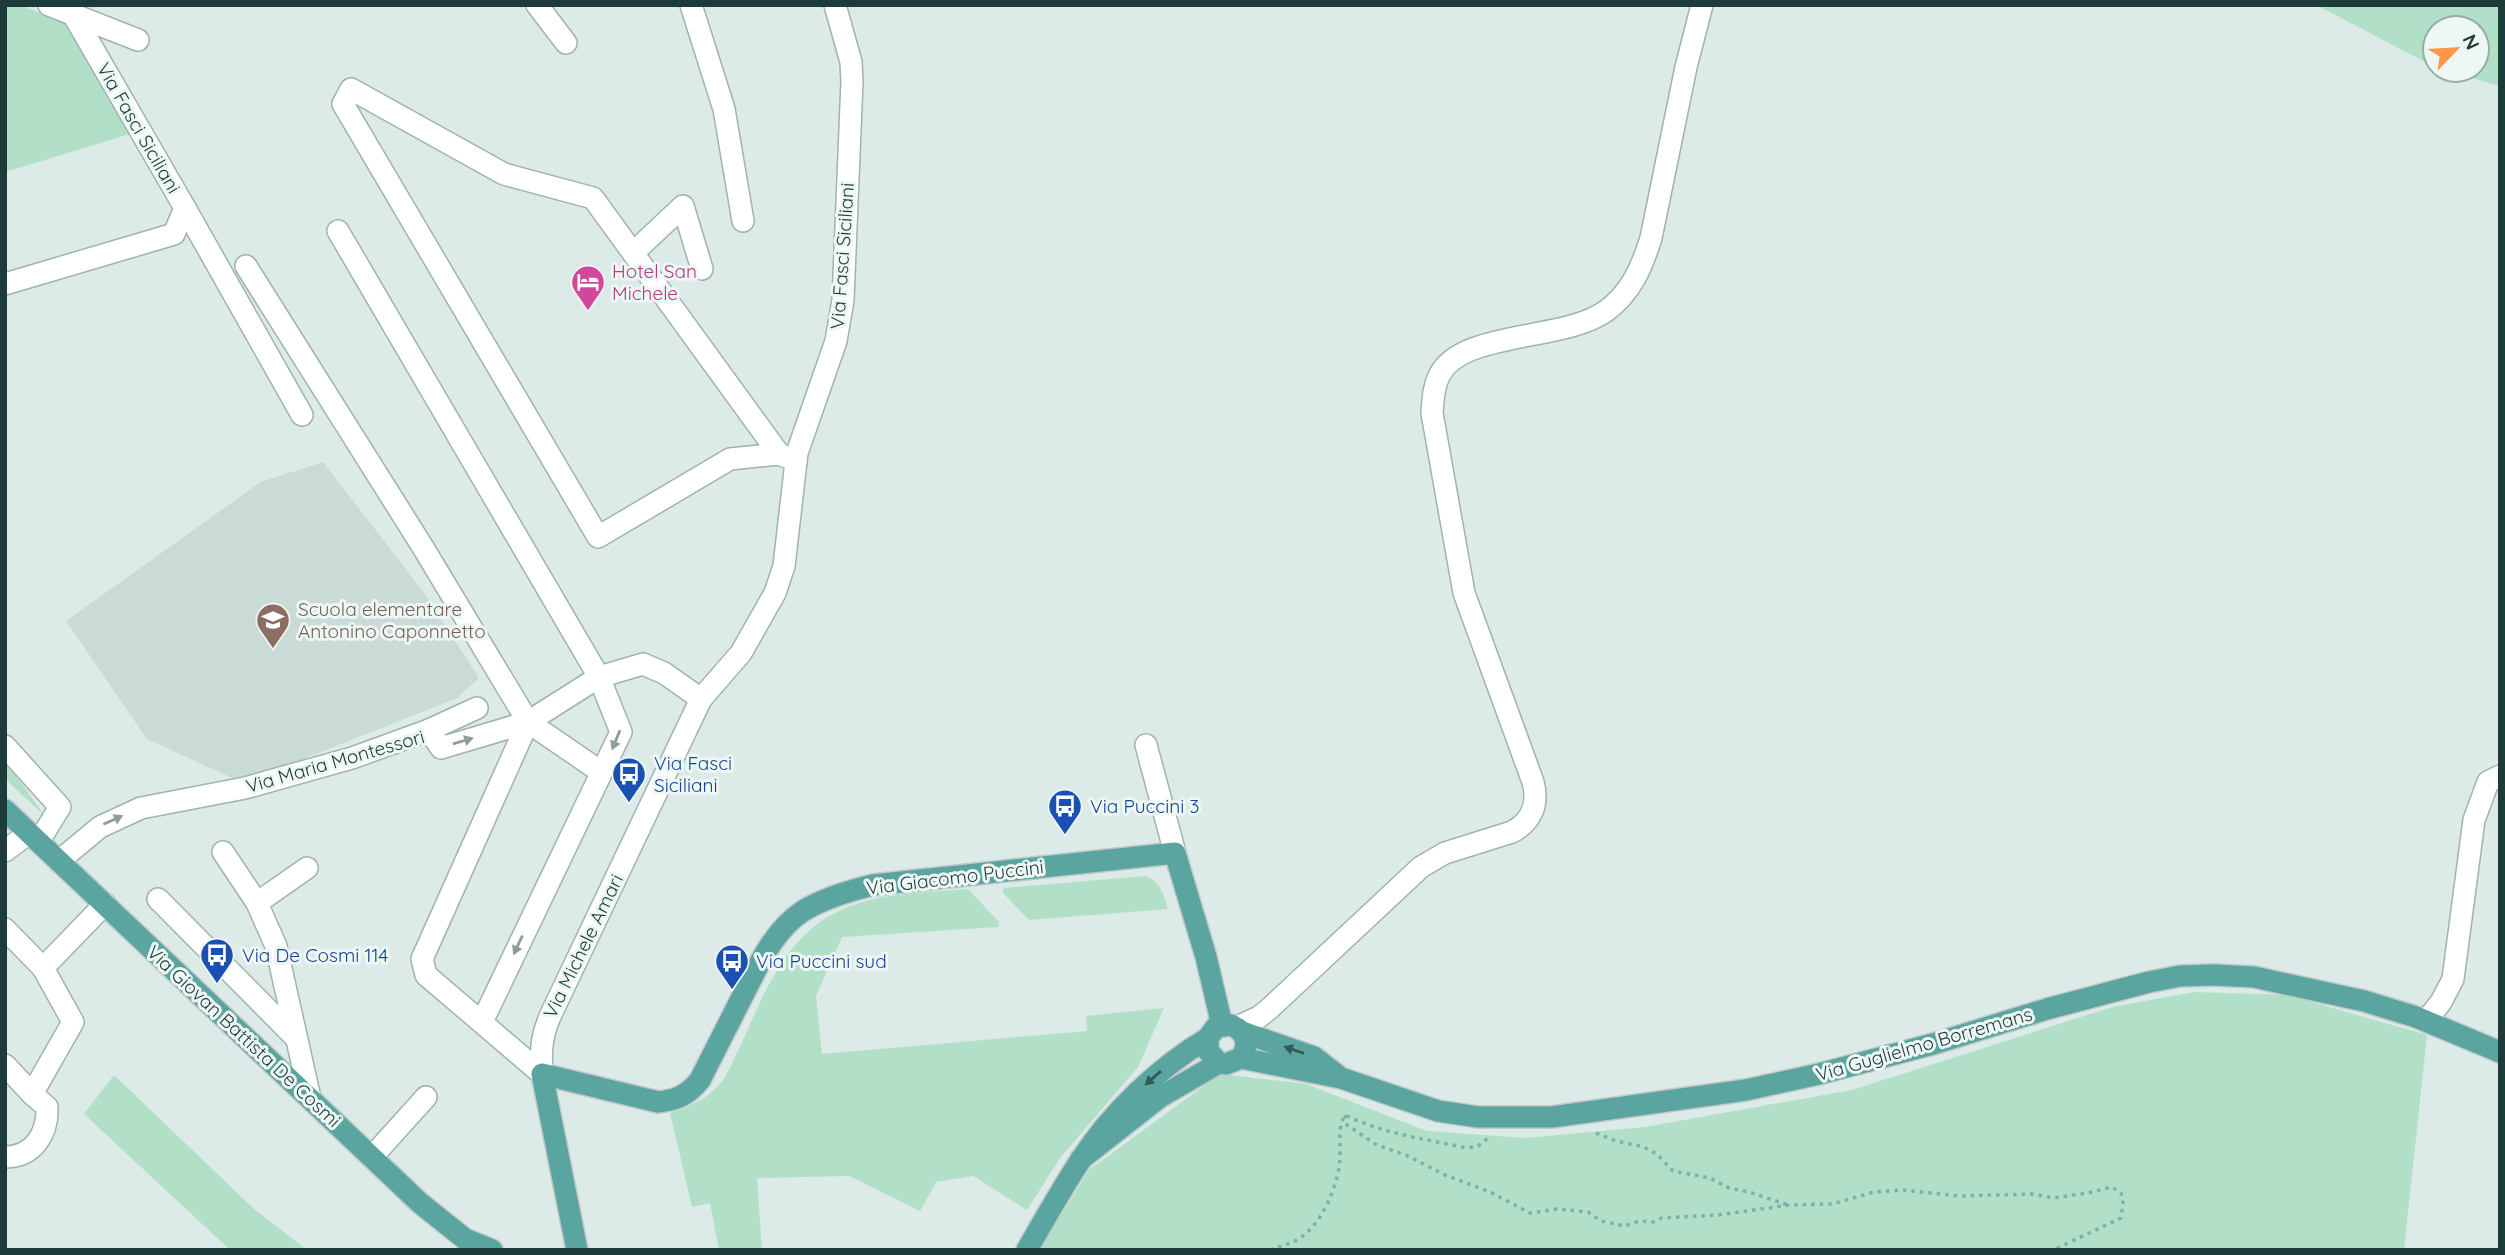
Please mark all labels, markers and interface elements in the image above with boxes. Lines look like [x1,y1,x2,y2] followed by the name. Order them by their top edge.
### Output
[2421,14,2491,84] north arrow
[2458,30,2485,53] text: N
[92,58,186,198] street label: Via Fasci Siciliani
[825,182,859,330] street label: Via Fasci Siciliani
[612,259,697,305] place label: Hotel San Michele
[569,263,607,312] hotel icon: Hotel San Michele
[298,597,486,643] place label: Scuola elementare Antonino Caponnetto
[254,601,292,650] school or university icon: Scuola elementare Antonino Caponnetto
[243,724,427,798] street label: Via Maria Montessori
[610,730,621,751] one-way arrow
[453,736,474,746] one-way arrow
[654,751,732,797] place label: Via Fasci Siciliani
[610,755,648,804] bus stop icon: Via Fasci Siciliani
[1046,787,1084,836] bus stop icon: Via Puccini 3
[1090,794,1199,818] place label: Via Puccini 3
[103,815,124,826] one-way arrow
[865,854,1045,900] street label: Via Giacomo Puccini
[538,870,628,1022] street label: Via Michele Amari
[512,935,524,955] one-way arrow
[198,936,236,985] bus stop icon: Via De Cosmi 114
[142,940,346,1132] street label: Via Giovan Battista De Cosmi
[713,942,751,991] bus stop icon: Via Puccini sud
[242,943,388,967] place label: Via De Cosmi 114
[756,949,887,973] place label: Via Puccini sud
[1813,1002,2035,1086] street label: Via Guglielmo Borremans
[1284,1044,1305,1055] one-way arrow
[1144,1070,1162,1086] one-way arrow

